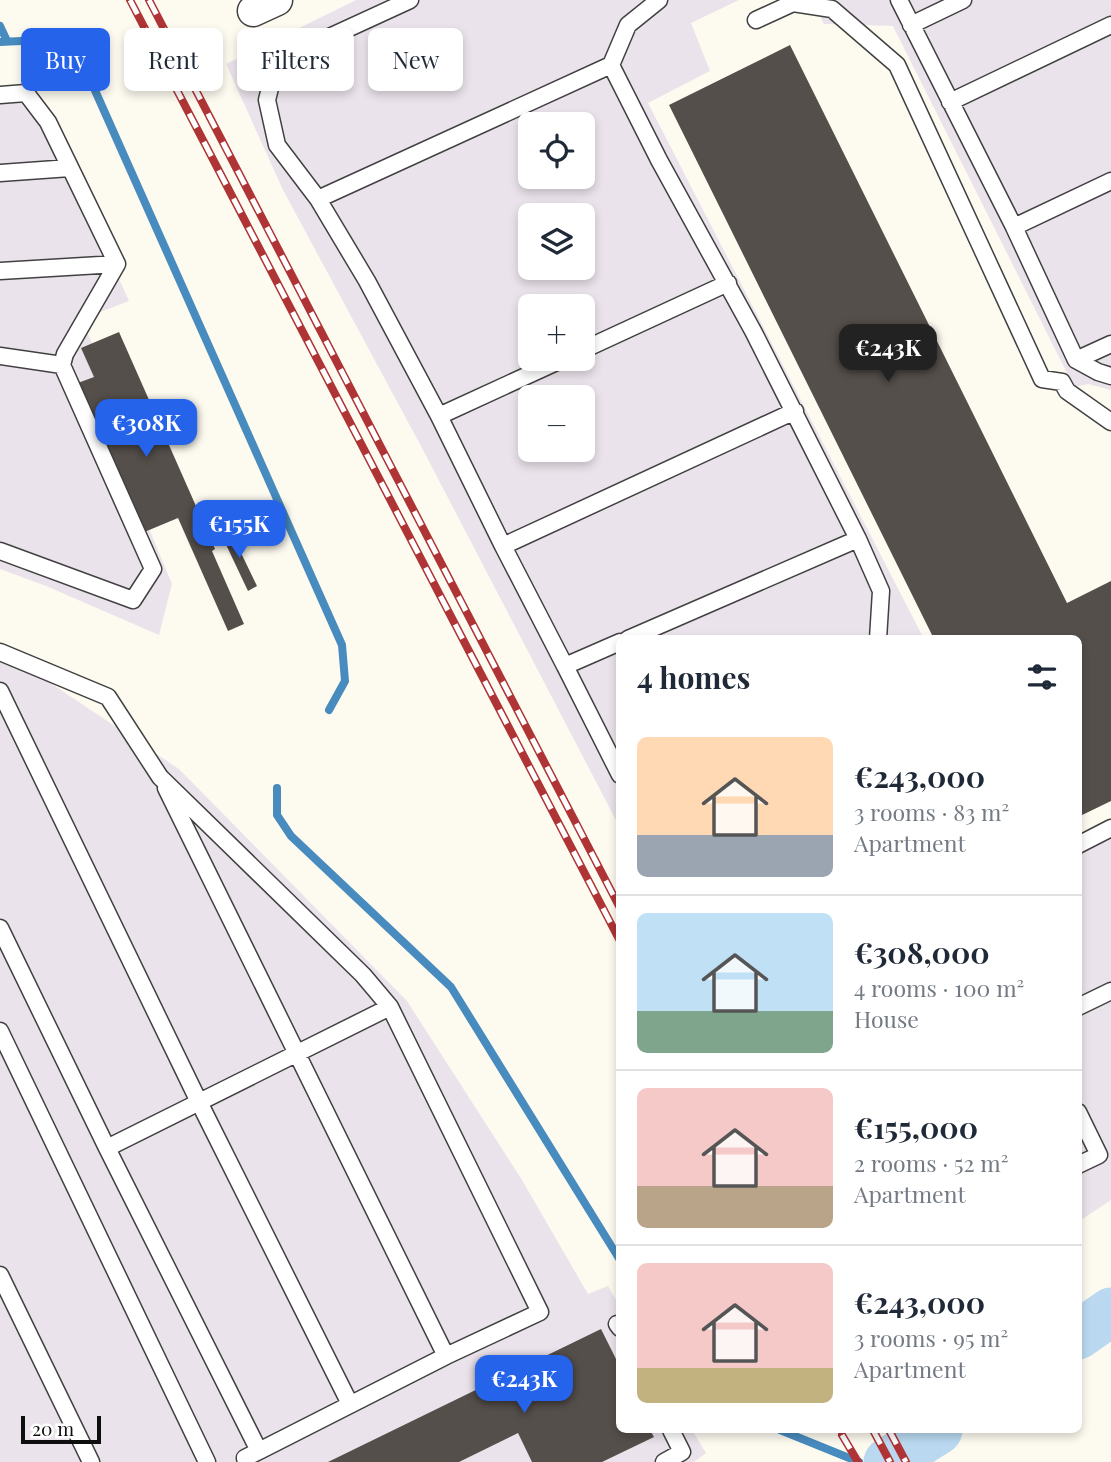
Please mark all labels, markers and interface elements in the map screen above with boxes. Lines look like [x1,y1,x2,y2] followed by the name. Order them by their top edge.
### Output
[21,28,110,91] chip: Buy
[124,28,223,91] chip: Rent
[237,28,354,91] chip: Filters
[368,28,463,91] chip: New
[518,112,595,462] map controls
[518,112,595,189] button: locate
[518,203,595,280] button: layers
[518,294,595,371] button: +
[839,324,937,384] pin: €243K
[855,331,921,362] text: €243K
[518,385,595,462] button: −
[97,400,195,459] pin: €308K
[111,406,181,437] text: €308K
[190,500,288,560] pin: €155K
[209,507,269,538] text: €155K
[637,657,750,697] text: 4 homes
[1023,658,1061,696] icon: filters
[854,756,985,796] text: €243,000
[693,765,777,849] icon: home
[854,796,1009,827] text: 3 rooms · 83 m²
[854,827,966,858] text: Apartment
[854,932,990,972] text: €308,000
[693,941,777,1025] icon: home
[854,972,1024,1003] text: 4 rooms · 100 m²
[854,1003,919,1034] text: House
[854,1107,978,1147] text: €155,000
[693,1116,777,1200] icon: home
[854,1147,1008,1178] text: 2 rooms · 52 m²
[854,1178,966,1209] text: Apartment
[854,1282,985,1322] text: €243,000
[693,1291,777,1375] icon: home
[854,1322,1008,1353] text: 3 rooms · 95 m²
[854,1353,966,1384] text: Apartment
[475,1356,573,1415] pin: €243K
[491,1362,557,1393] text: €243K
[21,1413,102,1445] scale bar
[32,1415,74,1441] text: 20 m

